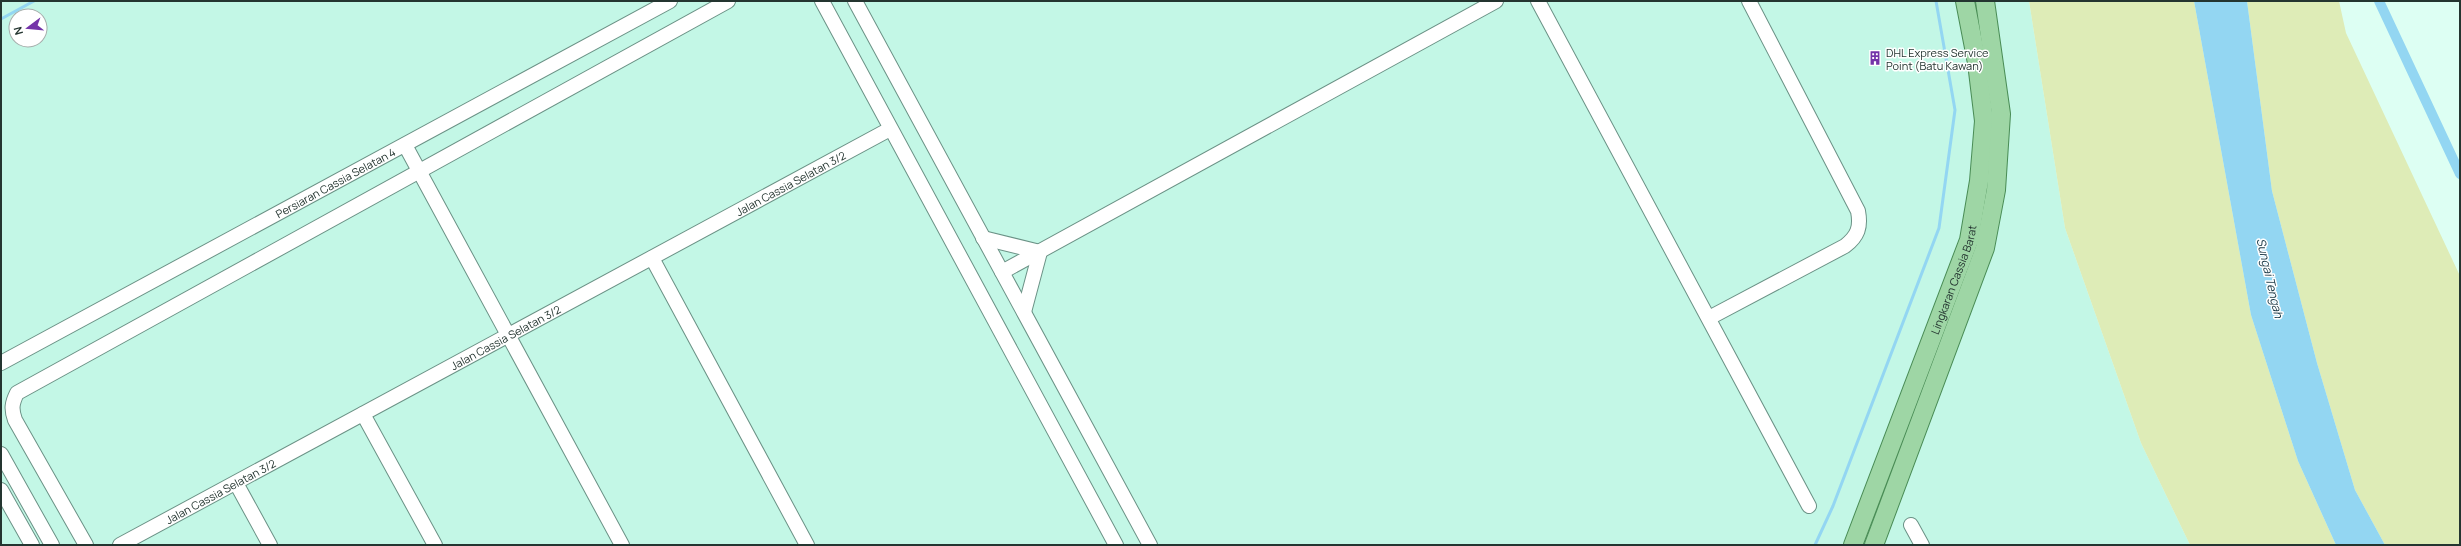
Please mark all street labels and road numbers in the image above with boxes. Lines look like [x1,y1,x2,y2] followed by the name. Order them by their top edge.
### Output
[273,144,398,221] street label: Persiaran Cassia Selatan 4
[733,147,848,219] street label: Jalan Cassia Selatan 3/2
[1926,224,1979,336] street label: Lingkaran Cassia Barat
[448,301,563,373] street label: Jalan Cassia Selatan 3/2
[163,455,278,527] street label: Jalan Cassia Selatan 3/2

